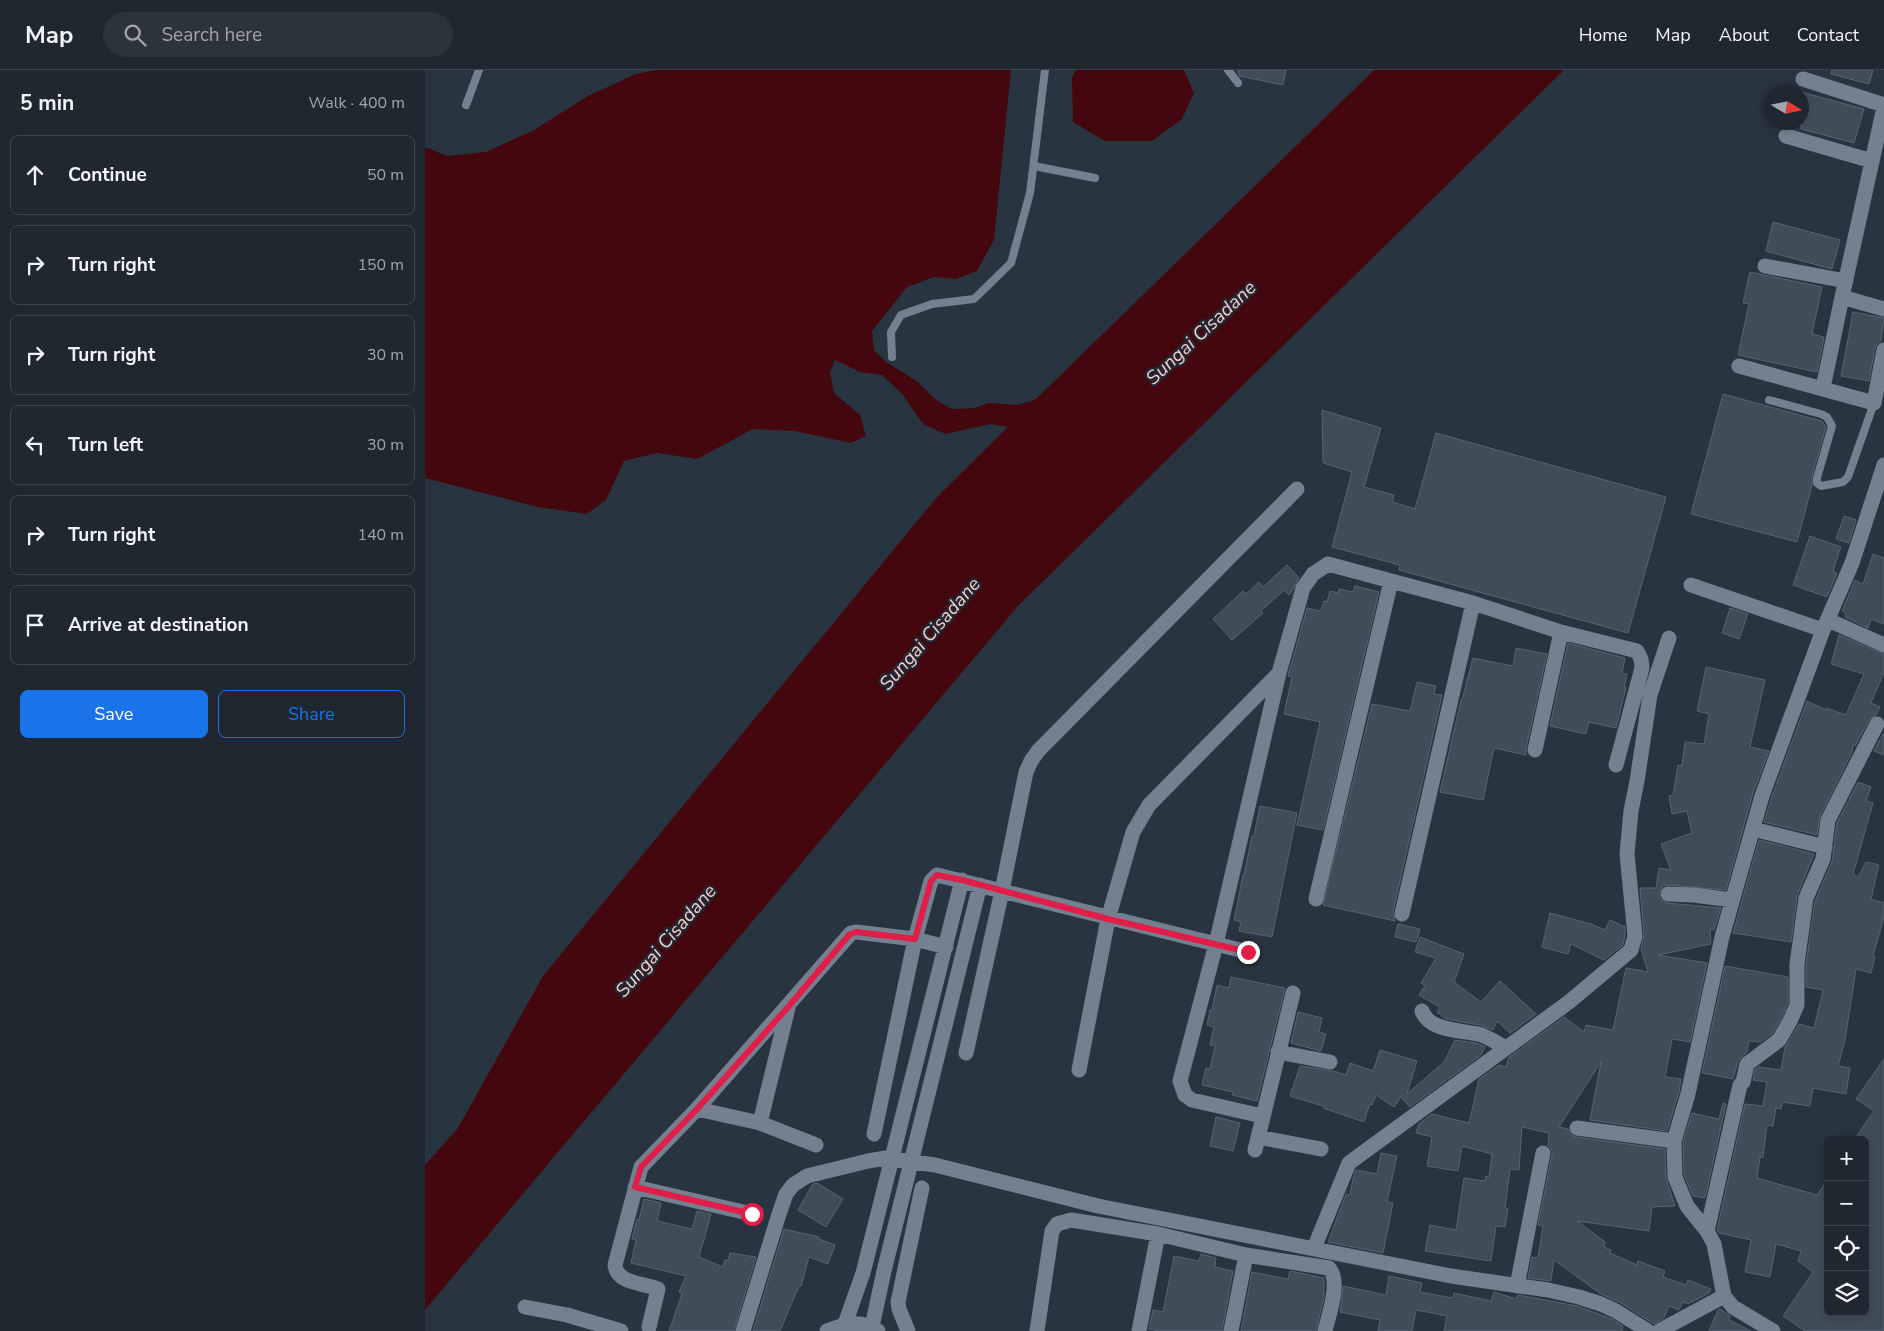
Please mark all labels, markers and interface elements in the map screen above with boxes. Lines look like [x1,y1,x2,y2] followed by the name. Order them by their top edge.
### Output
[103,12,453,57] search box
[25,19,73,51] text: Map
[121,21,149,49] icon: search
[161,22,262,48] text: Search here
[1579,23,1627,47] text: Home
[1655,23,1691,47] text: Map
[1719,23,1769,47] text: About
[1797,23,1859,47] text: Contact
[1764,85,1809,130] north arrow
[20,89,74,117] text: 5 min
[309,92,405,114] text: Walk · 400 m
[21,161,49,189] icon: ahead
[68,162,147,188] text: Continue
[367,164,404,186] text: 50 m
[21,251,49,279] icon: right
[68,252,155,278] text: Turn right
[357,254,404,276] text: 150 m
[1140,275,1262,391] water label: Sungai Cisadane
[21,341,49,369] icon: right
[68,342,155,368] text: Turn right
[367,344,404,366] text: 30 m
[21,431,49,459] icon: left
[68,432,143,458] text: Turn left
[367,434,404,456] text: 30 m
[21,521,49,549] icon: right
[68,522,155,548] text: Turn right
[357,524,404,546] text: 140 m
[874,572,986,696] water label: Sungai Cisadane
[21,611,49,639] icon: arrive
[68,612,249,638] text: Arrive at destination
[20,690,208,738] button: Save
[218,690,405,738] button: Share
[610,879,722,1003] water label: Sungai Cisadane
[1237,941,1260,964] route end
[1824,1136,1869,1316] map controls
[1824,1136,1869,1181] button: +
[1824,1181,1869,1226] button: −
[741,1203,764,1226] route start
[1824,1226,1869,1271] button: locate
[1824,1271,1869,1316] button: layers

